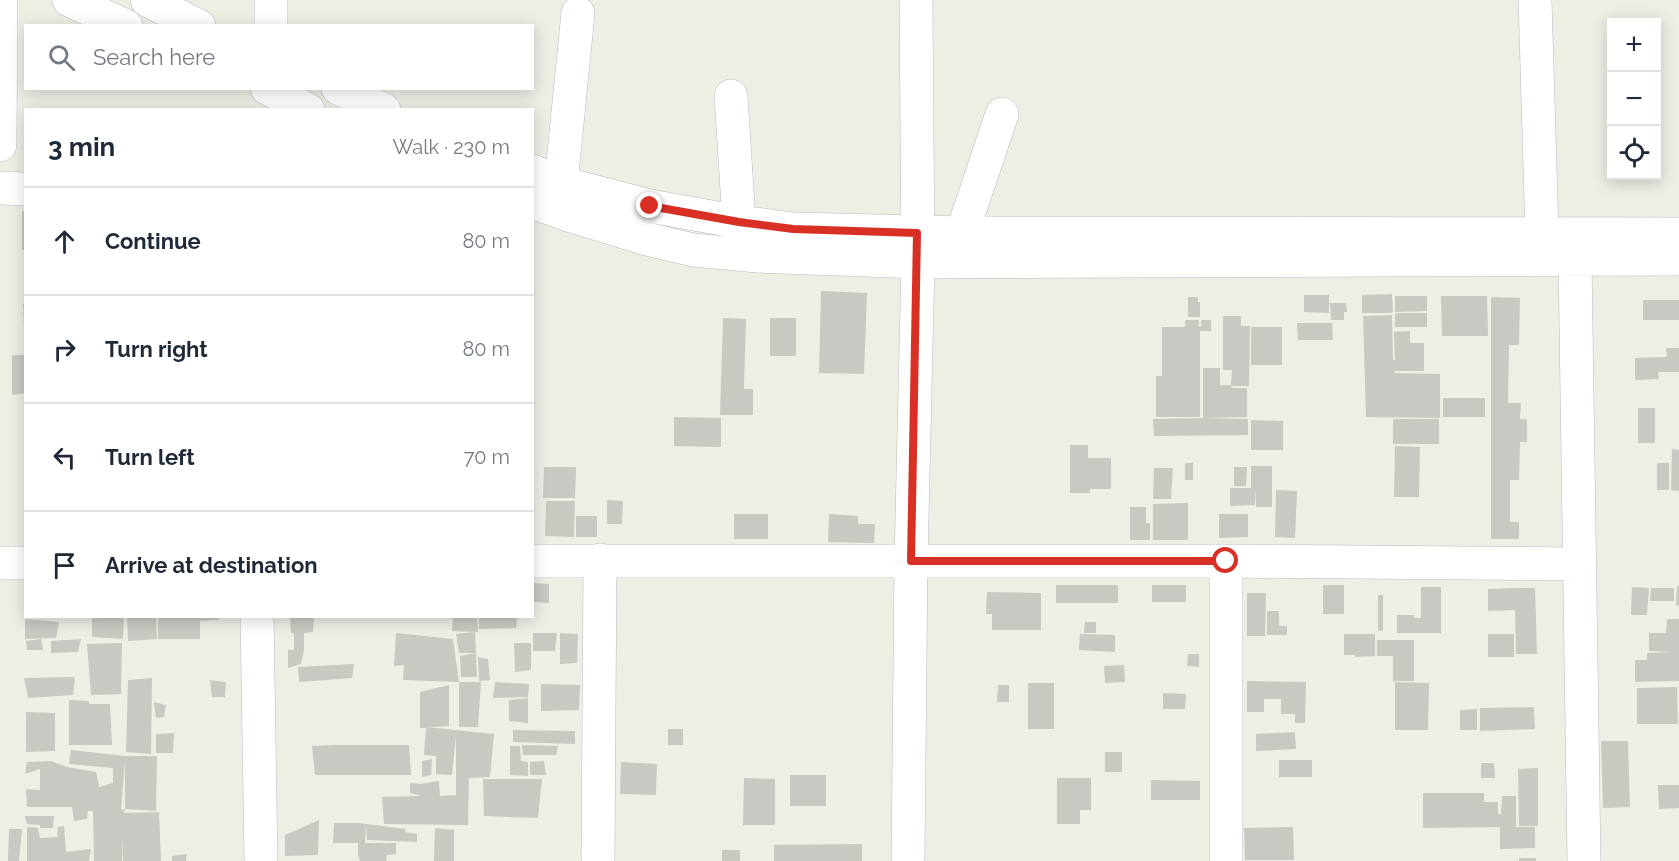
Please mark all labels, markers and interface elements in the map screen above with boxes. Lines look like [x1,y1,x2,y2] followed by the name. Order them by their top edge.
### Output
[1607,18,1661,180] map controls
[1607,18,1661,72] button: +
[24,24,534,90] search box
[45,41,78,74] icon: search
[93,44,215,70] text: Search here
[1607,72,1661,126] button: −
[1607,126,1661,180] button: locate
[48,132,115,162] text: 3 min
[392,135,510,159] text: Walk · 230 m
[636,192,662,218] route end
[48,225,81,258] icon: ahead
[105,228,201,254] text: Continue
[462,229,510,253] text: 80 m
[48,333,81,366] icon: right
[105,336,208,362] text: Turn right
[462,337,510,361] text: 80 m
[48,441,81,474] icon: left
[105,444,195,470] text: Turn left
[464,445,510,469] text: 70 m
[1212,547,1238,573] route start
[48,549,81,582] icon: arrive
[105,552,318,578] text: Arrive at destination

